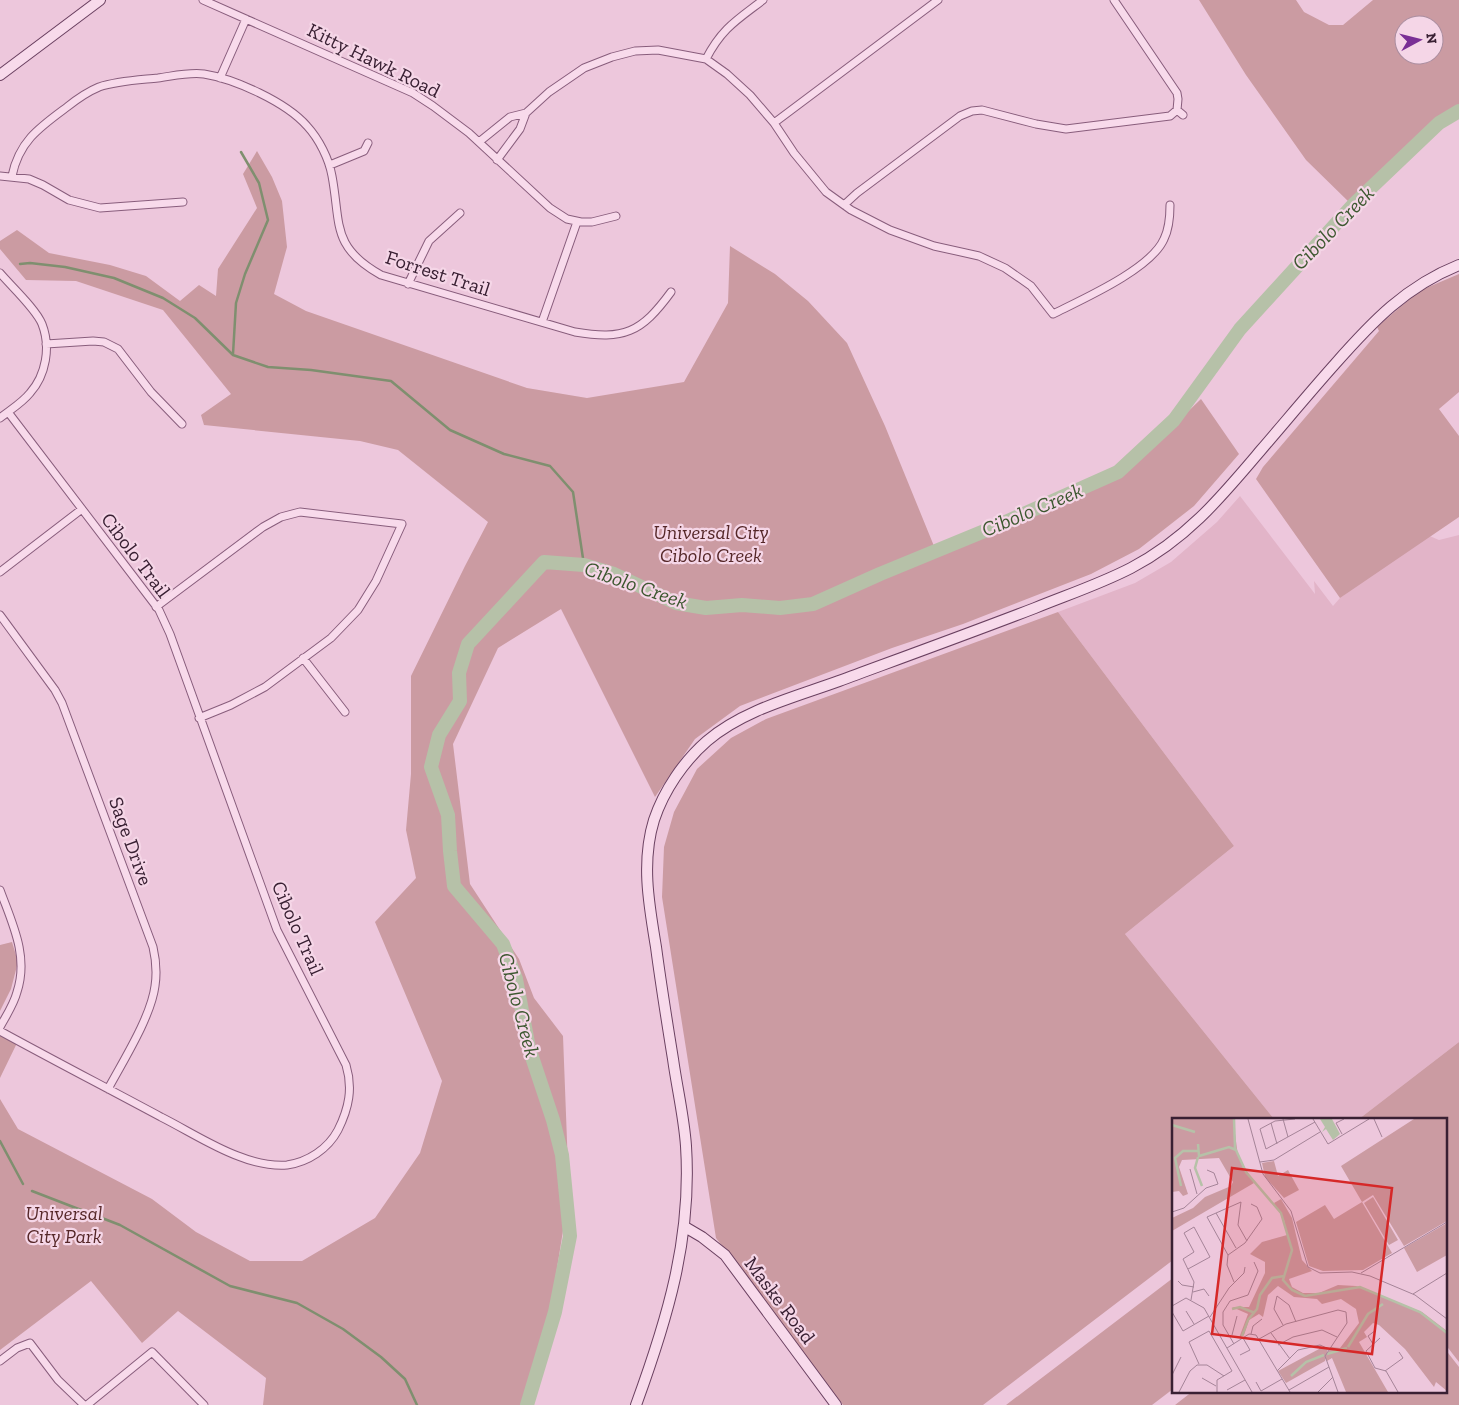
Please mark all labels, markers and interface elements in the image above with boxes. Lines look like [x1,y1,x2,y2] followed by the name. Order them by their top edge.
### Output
[1394,15,1444,65] north arrow
[304,17,444,103] street label: Kitty Hawk Road
[1422,32,1441,45] text: N
[1286,180,1379,275] water label: Cibolo Creek
[383,245,493,301] street label: Forrest Trail
[978,477,1086,542] water label: Cibolo Creek
[96,508,176,602] street label: Cibolo Trail
[653,520,769,567] park label: Universal City Cibolo Creek
[581,555,691,614] water label: Cibolo Creek
[104,794,158,888] street label: Sage Drive
[267,877,329,979] street label: Cibolo Trail
[494,950,545,1060] water label: Cibolo Creek
[1172,1118,1446,1392] inset map
[25,1201,103,1248] park label: Universal City Park
[739,1252,821,1348] street label: Maske Road

